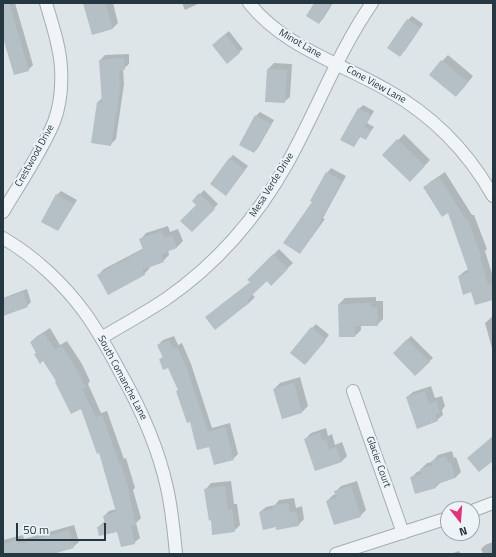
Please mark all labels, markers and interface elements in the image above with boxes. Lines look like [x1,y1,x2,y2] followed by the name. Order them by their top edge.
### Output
[277,27,323,61] street label: Minot Lane
[344,64,408,106] street label: Cone View Lane
[13,123,57,189] street label: Crestwood Drive
[247,151,297,219] street label: Mesa Verde Drive
[95,334,149,422] street label: South Comanche Lane
[363,435,393,489] street label: Glacier Court
[440,501,480,541] north arrow
[18,515,108,541] scale bar
[23,520,49,539] text: 50 m
[457,523,469,540] text: N

